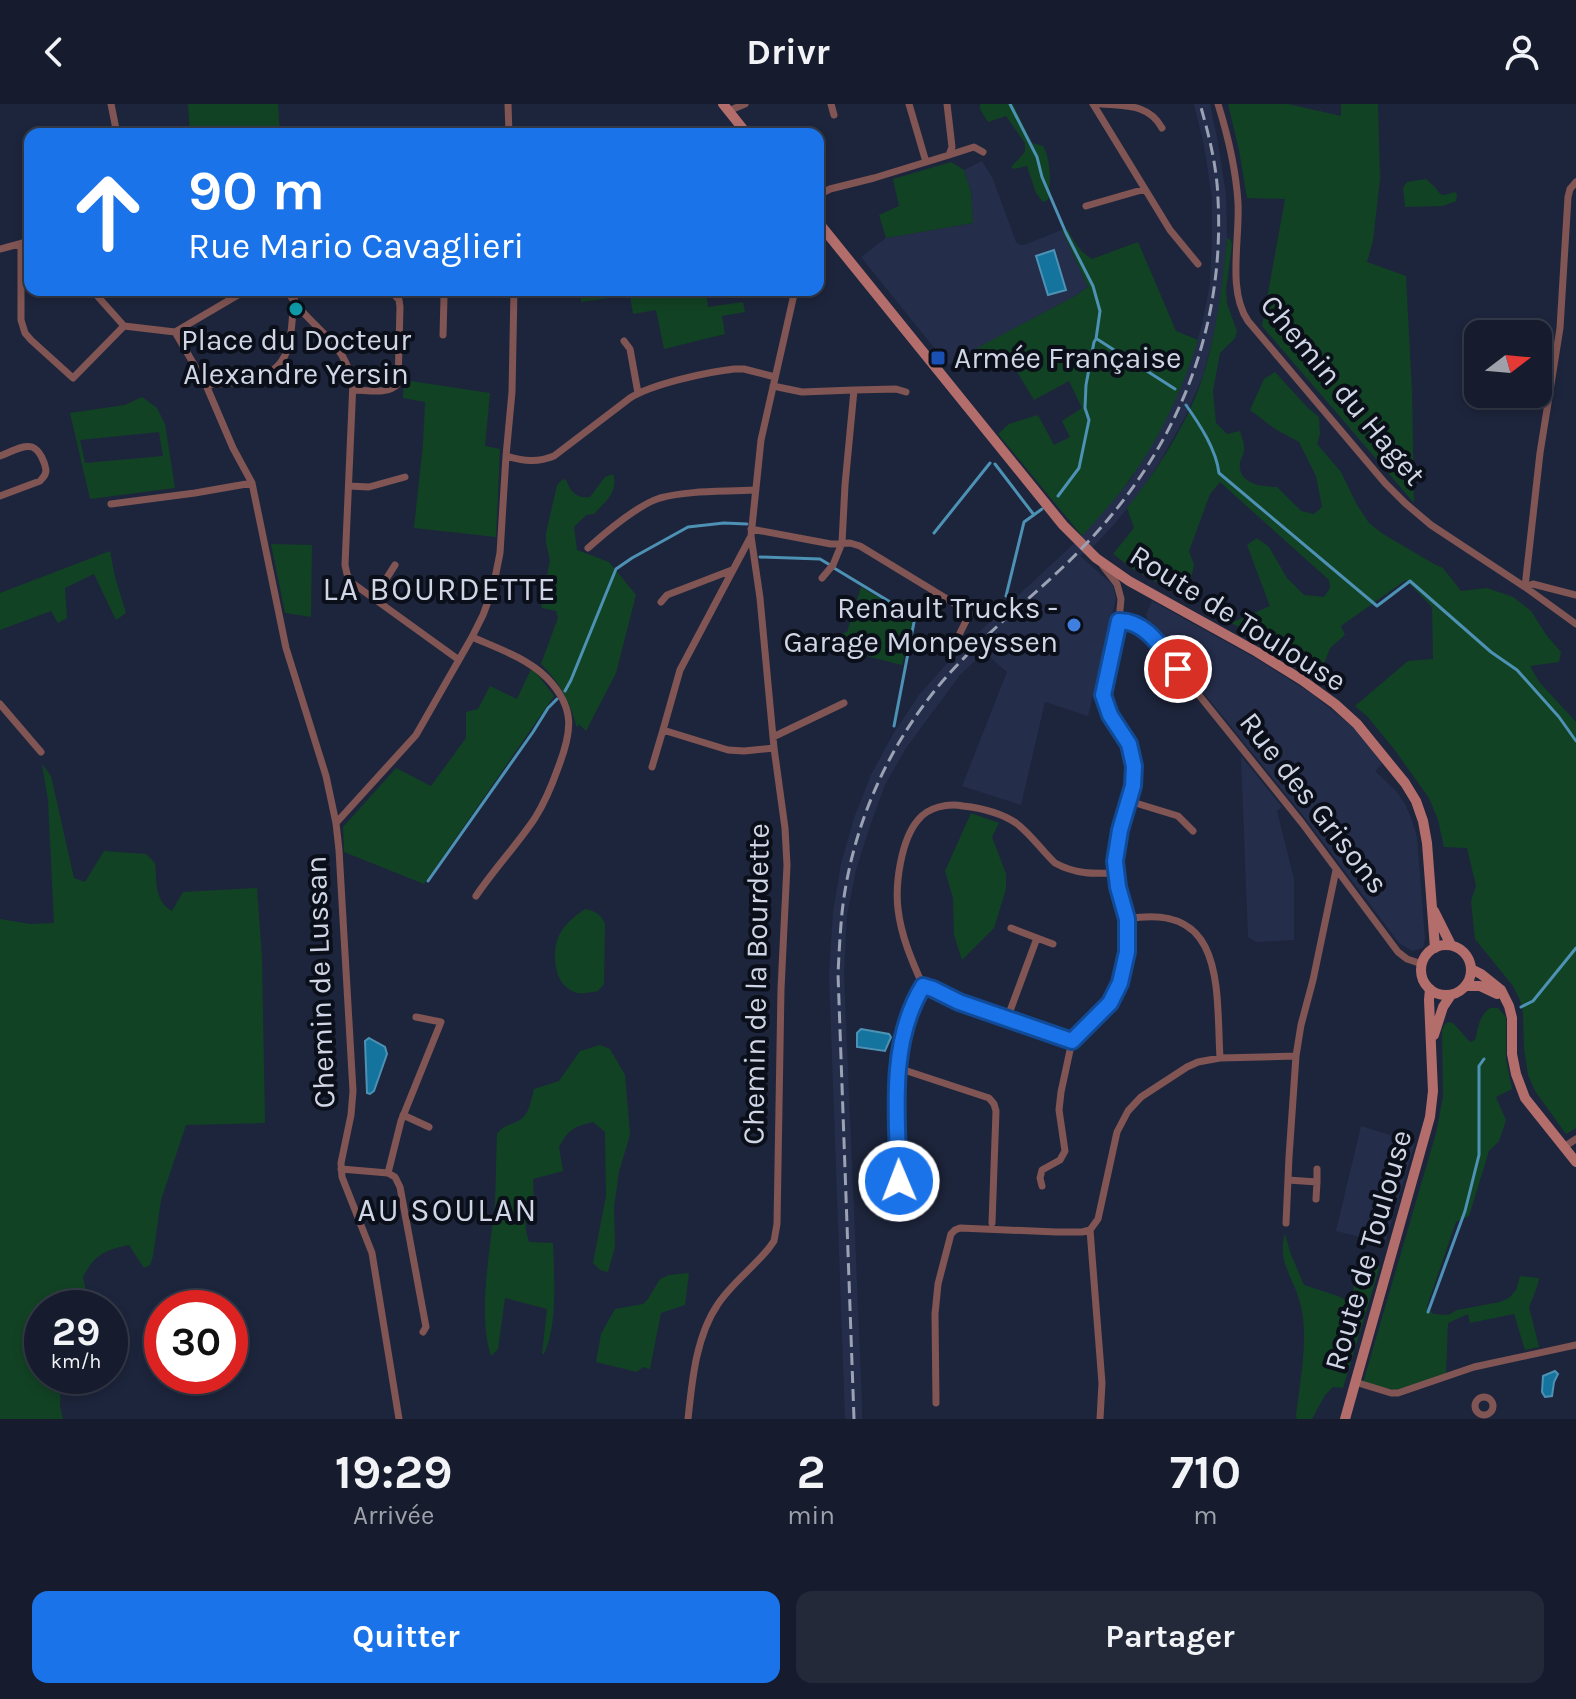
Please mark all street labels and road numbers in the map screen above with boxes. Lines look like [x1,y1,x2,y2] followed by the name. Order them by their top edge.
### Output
[1253,287,1433,493] street label: Chemin du Haget
[1123,537,1353,699] street label: Route de Toulouse
[1232,705,1396,901] street label: Rue des Grisons
[735,823,777,1145] street label: Chemin de la Bourdette
[298,855,342,1109] street label: Chemin de Lussan
[1316,1126,1420,1374] street label: Route de Toulouse

